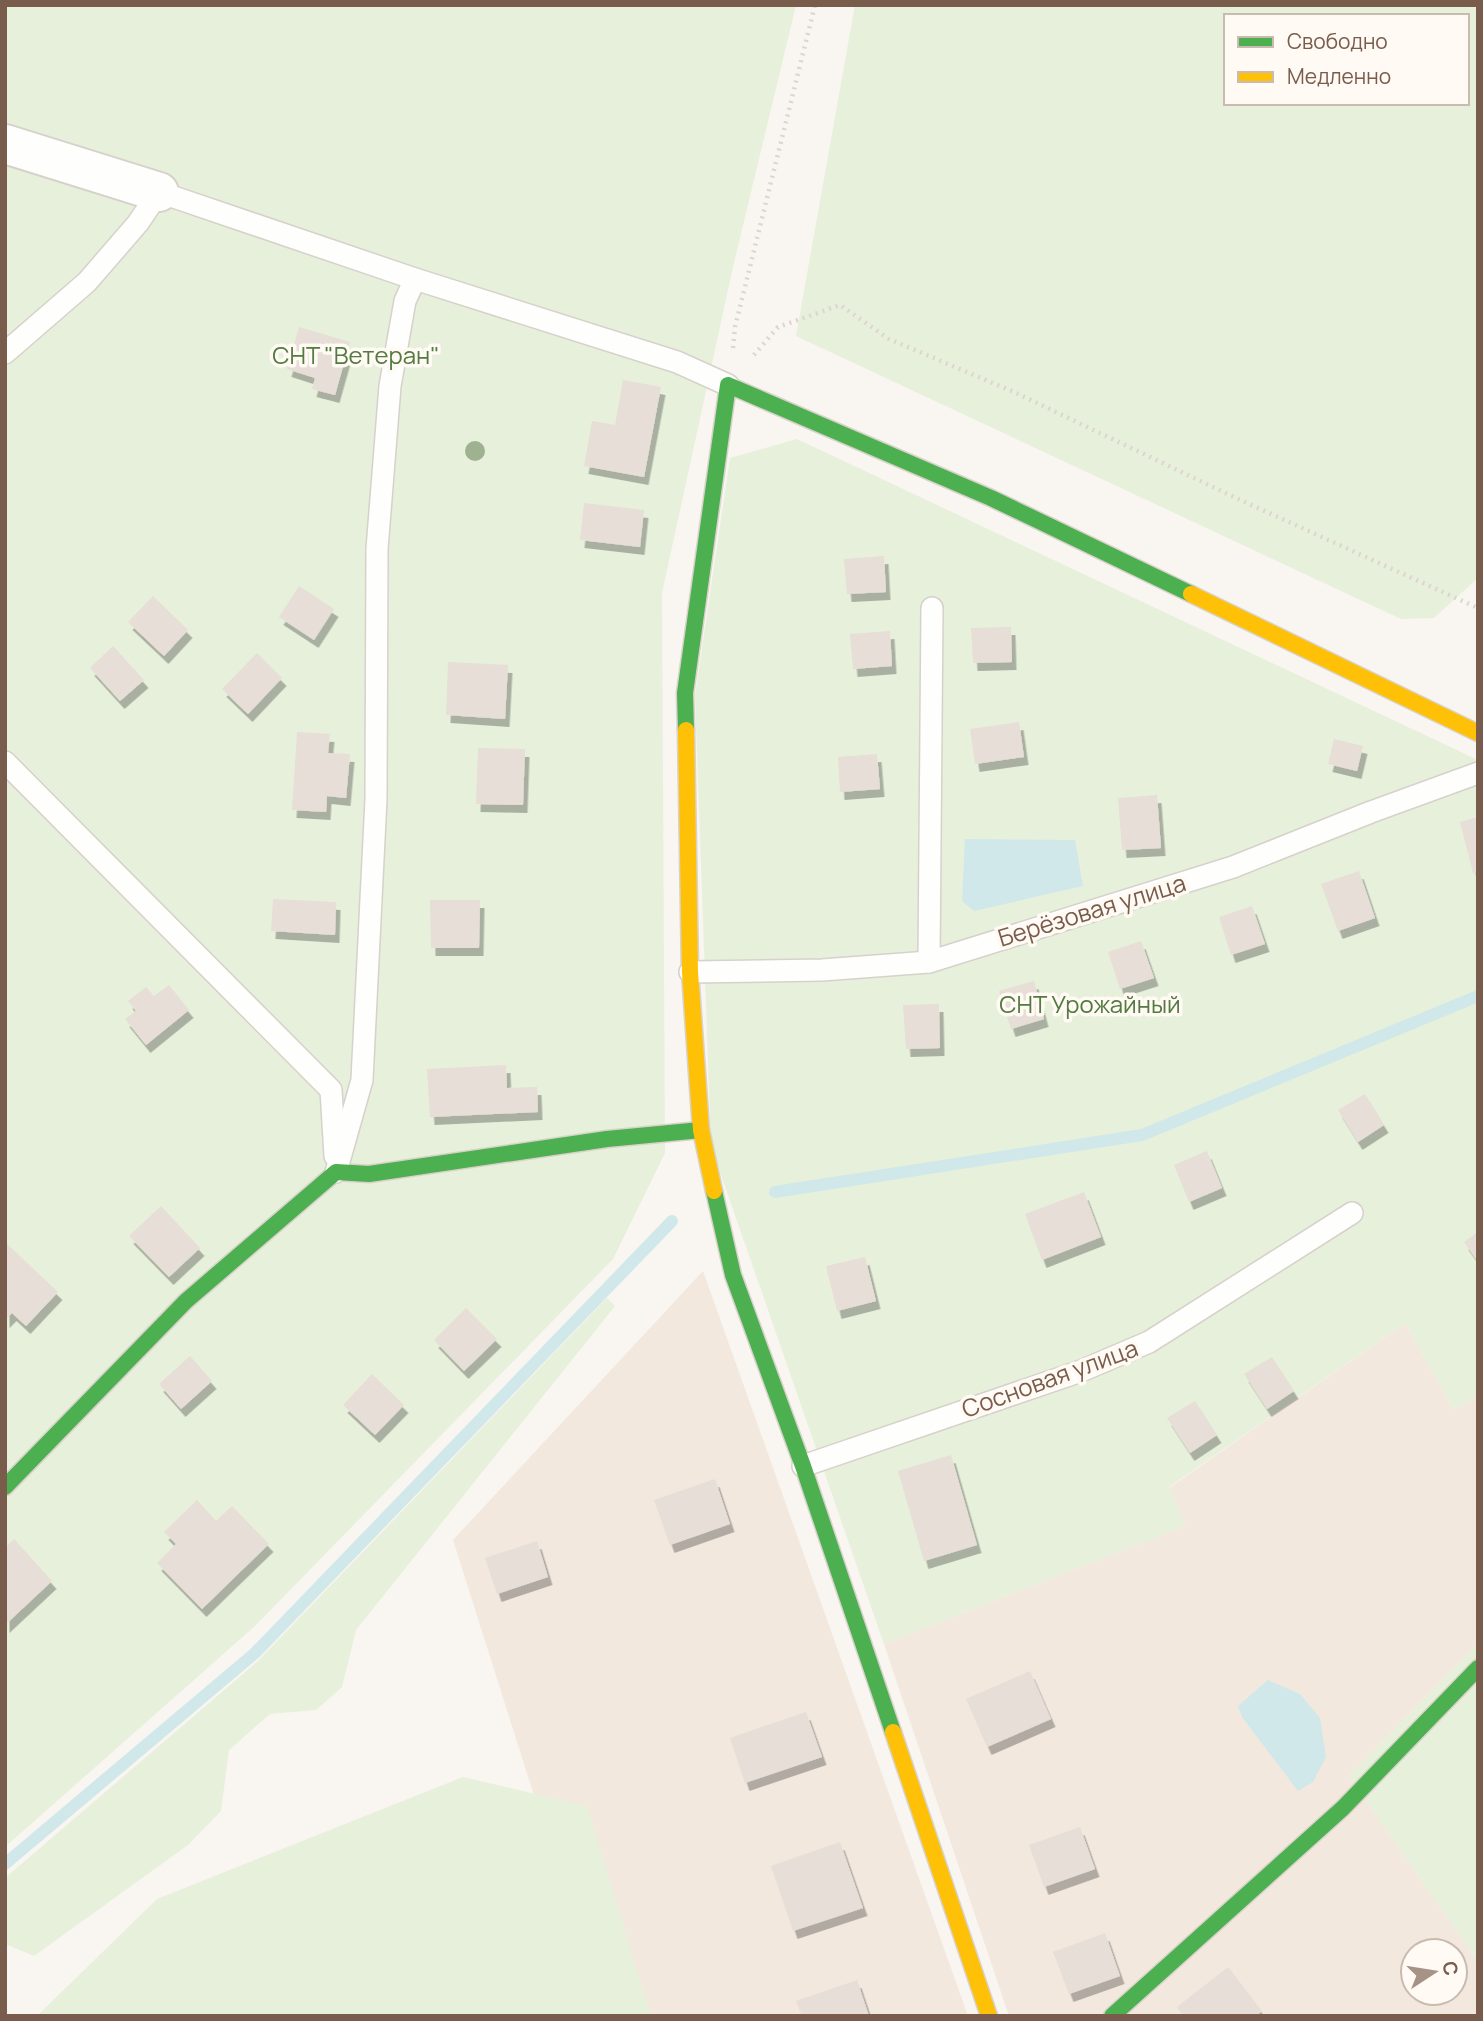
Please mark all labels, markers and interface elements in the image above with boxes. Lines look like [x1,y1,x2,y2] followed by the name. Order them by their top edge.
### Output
[1224,14,1469,105] legend
[1287,27,1388,55] text: Свободно
[1287,62,1391,90] text: Медленно
[272,338,440,371] park label: СНТ "Ветеран"
[994,865,1189,954] street label: Берёзовая улица
[999,987,1181,1020] park label: СНТ Урожайный
[957,1330,1142,1425] street label: Сосновая улица
[1399,1937,1469,2007] north arrow
[1436,1959,1465,1978] text: С

